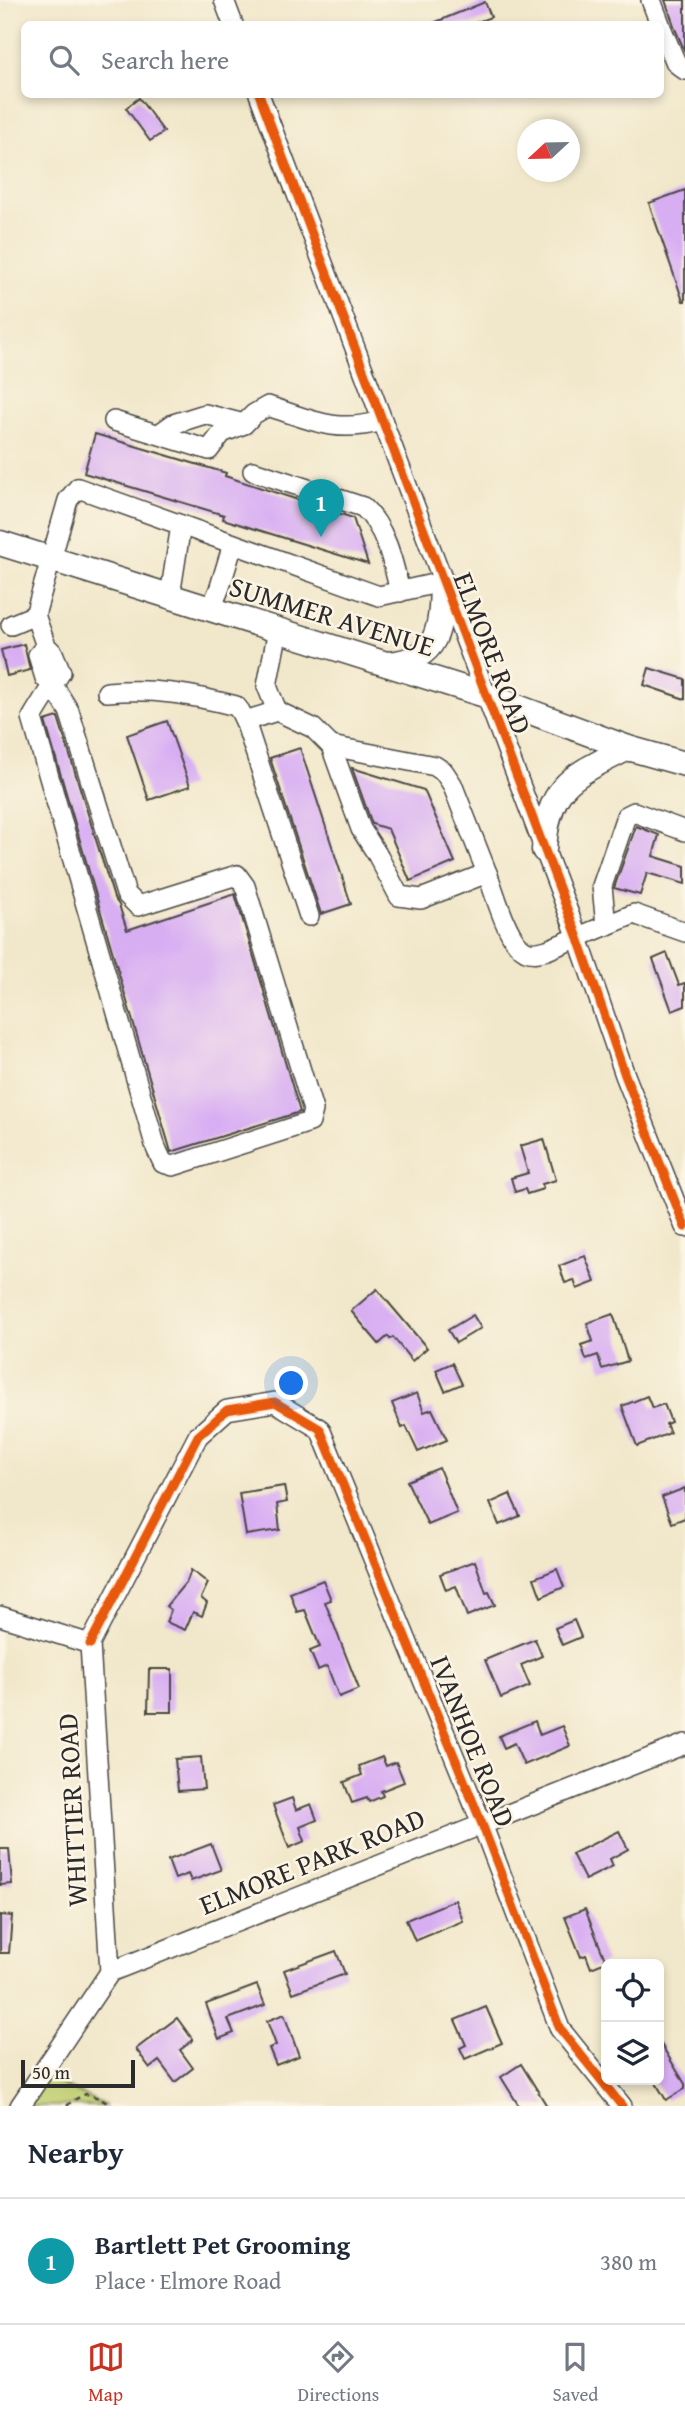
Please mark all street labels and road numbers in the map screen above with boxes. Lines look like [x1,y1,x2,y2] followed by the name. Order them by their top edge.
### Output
[224,565,440,666] street label: SUMMER AVENUE
[444,566,543,740] street label: ELMORE ROAD
[420,1649,527,1833] street label: IVANHOE ROAD
[46,1712,97,1908] street label: WHITTIER ROAD
[193,1797,431,1924] street label: ELMORE PARK ROAD

